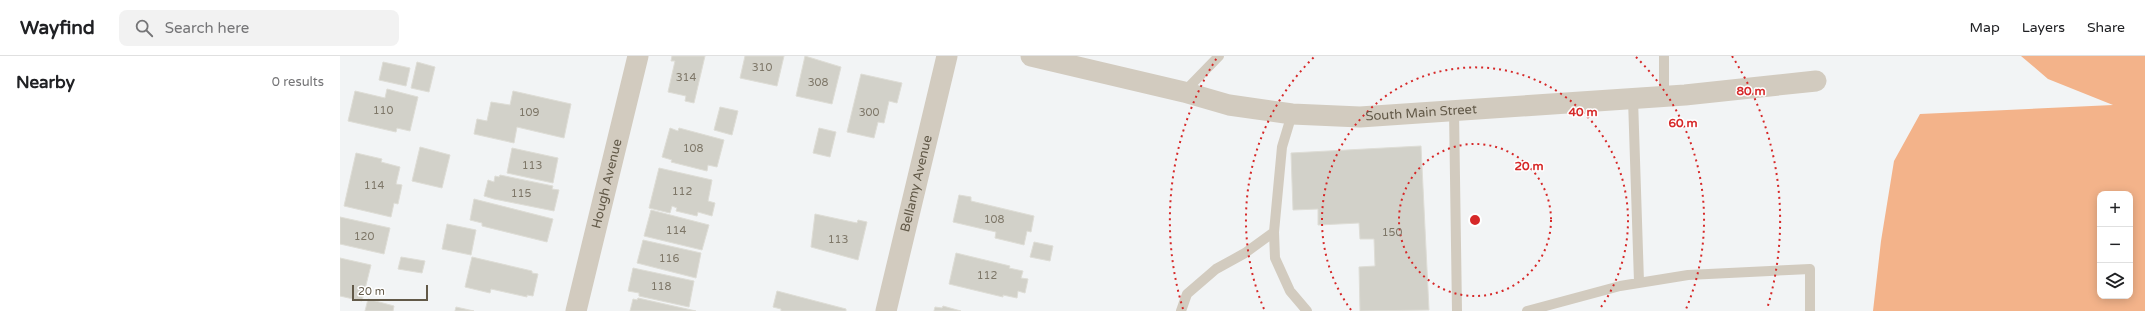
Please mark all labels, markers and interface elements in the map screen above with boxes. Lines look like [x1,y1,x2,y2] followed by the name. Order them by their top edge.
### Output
[119,10,399,46] search box
[20,17,95,39] text: Wayfind
[133,17,155,39] icon: search
[165,19,249,37] text: Search here
[1970,19,2000,36] text: Map
[2022,19,2065,36] text: Layers
[2087,19,2125,36] text: Share
[752,61,772,74] house number: 310
[676,71,696,84] house number: 314
[16,72,75,93] text: Nearby
[272,74,324,90] text: 0 results
[808,76,828,89] house number: 308
[1736,84,1766,98] text: 80 m
[1365,101,1477,125] street label: South Main Street
[373,104,393,117] house number: 110
[1568,105,1598,119] text: 40 m
[519,106,539,119] house number: 109
[859,106,879,119] house number: 300
[1668,116,1698,130] text: 60 m
[897,134,936,234] street label: Bellamy Avenue
[588,137,626,230] street label: Hough Avenue
[683,142,703,155] house number: 108
[522,159,542,172] house number: 113
[1514,159,1544,173] text: 20 m
[364,179,384,192] house number: 114
[672,185,692,198] house number: 112
[511,187,531,200] house number: 115
[2097,191,2133,299] map controls
[2097,191,2133,227] button: +
[984,213,1004,226] house number: 108
[1468,213,1482,227] centre of rings
[666,224,686,237] house number: 114
[1382,226,1402,239] house number: 150
[2097,227,2133,263] button: −
[354,230,374,243] house number: 120
[828,233,848,246] house number: 113
[659,252,679,265] house number: 116
[2097,263,2133,299] button: layers
[977,269,997,282] house number: 112
[651,280,671,293] house number: 118
[352,283,428,302] scale bar
[358,285,385,298] text: 20 m

